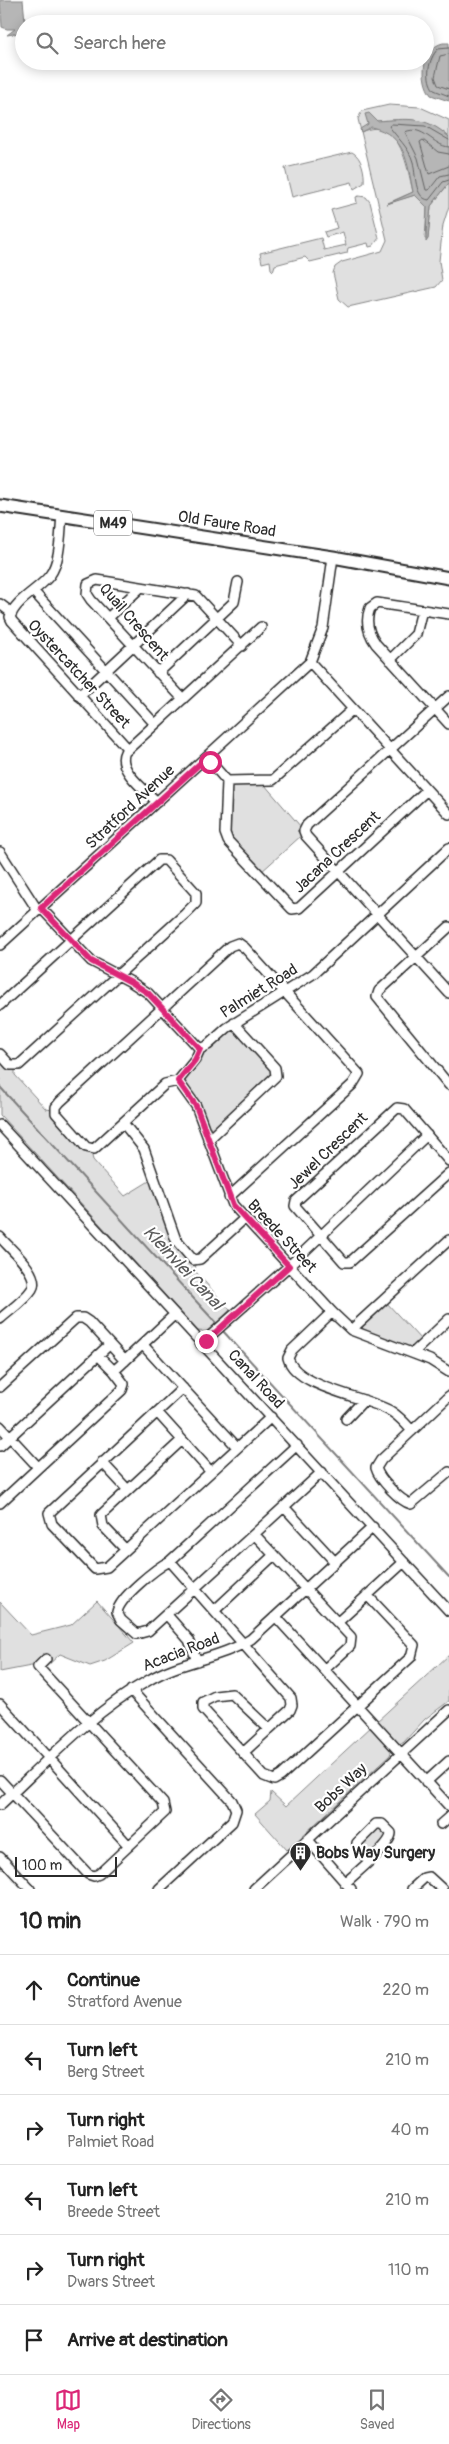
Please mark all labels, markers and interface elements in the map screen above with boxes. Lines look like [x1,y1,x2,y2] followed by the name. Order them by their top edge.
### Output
[15,15,434,70] search box
[33,29,61,57] icon: search
[73,31,166,55] text: Search here
[177,506,277,542] street label: Old Faure Road
[94,510,132,536] road number: M49
[95,579,174,665] street label: Quail Crescent
[23,615,135,733] street label: Oystercatcher Street
[199,751,222,774] route start
[81,760,179,854] street label: Stratford Avenue
[289,806,385,897] street label: Jacana Crescent
[217,959,301,1023] street label: Palmiet Road
[284,1108,372,1194] street label: Jewel Crescent
[243,1195,321,1277] street label: Breede Street
[138,1221,229,1316] water label: Kleinvlei Canal
[195,1330,218,1353] route end
[224,1345,288,1413] street label: Canal Road
[140,1628,222,1676] street label: Acacia Road
[311,1759,371,1817] street label: Bobs Way
[288,1841,312,1872] building icon: Bobs Way Surgery
[316,1843,435,1863] place label: Bobs Way Surgery
[15,1854,118,1877] scale bar
[22,1857,62,1874] text: 100 m
[20,1908,81,1935] text: 10 min
[340,1912,429,1932] text: Walk · 790 m
[67,1968,140,1992] text: Continue
[20,1976,48,2004] icon: ahead
[383,1980,429,2000] text: 220 m
[67,1992,182,2012] text: Stratford Avenue
[67,2038,137,2062] text: Turn left
[20,2046,48,2074] icon: left
[385,2050,429,2070] text: 210 m
[67,2062,145,2082] text: Berg Street
[67,2108,145,2132] text: Turn right
[20,2116,48,2144] icon: right
[391,2120,429,2140] text: 40 m
[67,2132,154,2152] text: Palmiet Road
[67,2178,137,2202] text: Turn left
[20,2186,48,2214] icon: left
[385,2190,429,2210] text: 210 m
[67,2202,160,2222] text: Breede Street
[67,2248,145,2272] text: Turn right
[20,2256,48,2284] icon: right
[388,2260,429,2280] text: 110 m
[67,2272,155,2292] text: Dwars Street
[20,2326,48,2354] icon: arrive
[67,2328,228,2352] text: Arrive at destination
[54,2386,82,2433] tab: Map
[191,2386,251,2433] tab: Directions
[360,2386,395,2433] tab: Saved

